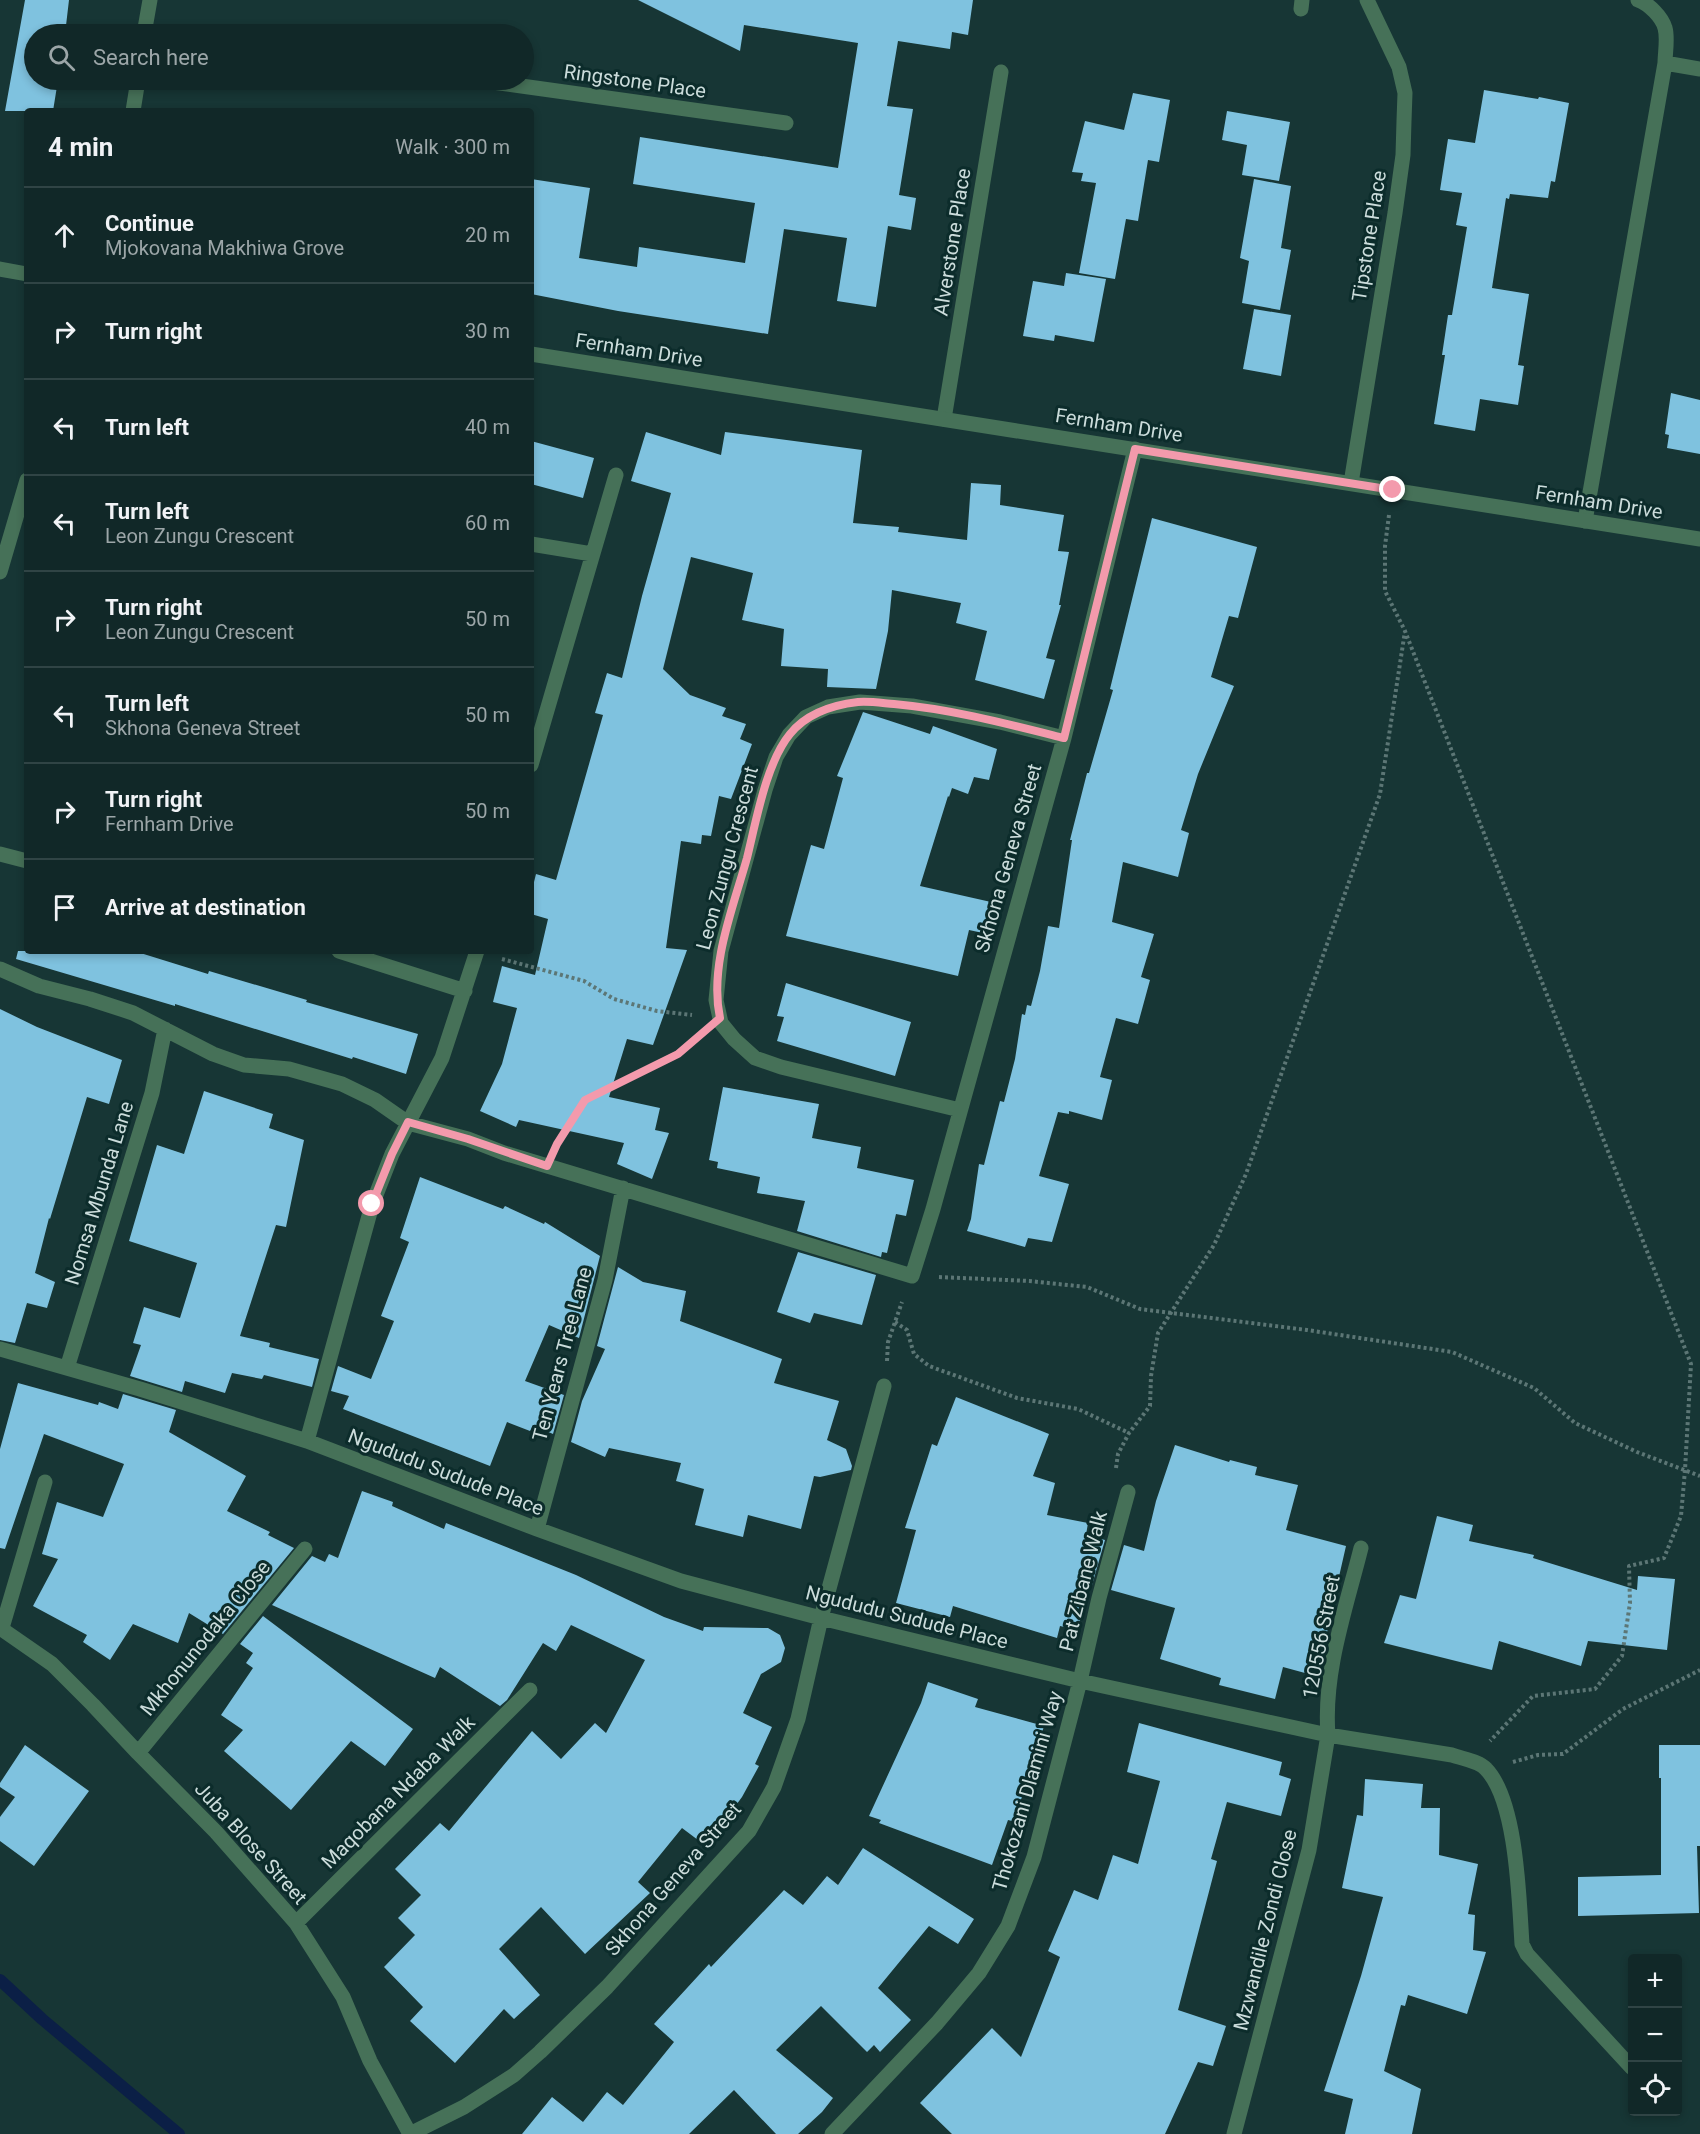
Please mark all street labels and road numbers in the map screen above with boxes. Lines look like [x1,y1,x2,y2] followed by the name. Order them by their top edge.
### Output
[562,59,708,103] street label: Ringstone Place
[928,167,976,317] street label: Alverstone Place
[1347,169,1391,303] street label: Tipstone Place
[574,328,704,372] street label: Fernham Drive
[1054,403,1184,447] street label: Fernham Drive
[1534,480,1664,524] street label: Fernham Drive
[970,761,1046,955] street label: Skhona Geneva Street
[691,764,763,952] street label: Leon Zungu Crescent
[60,1098,138,1288] street label: Nomsa Mbunda Lane
[527,1264,597,1444] street label: Ten Years Tree Lane
[345,1424,547,1520] street label: Ngududu Sudude Place
[1054,1508,1112,1654] street label: Pat Zibane Walk
[135,1555,275,1721] street label: Mkhonunodaka Close
[1297,1573,1345,1701] street label: 120556 Street
[803,1580,1011,1654] street label: Ngududu Sudude Place
[987,1688,1067,1894] street label: Thokozani Dlamini Way
[316,1710,480,1874] street label: Maqobana Ndaba Walk
[190,1777,312,1909] street label: Juba Blose Street
[600,1797,746,1961] street label: Skhona Geneva Street
[1228,1827,1302,2033] street label: Mzwandile Zondi Close

